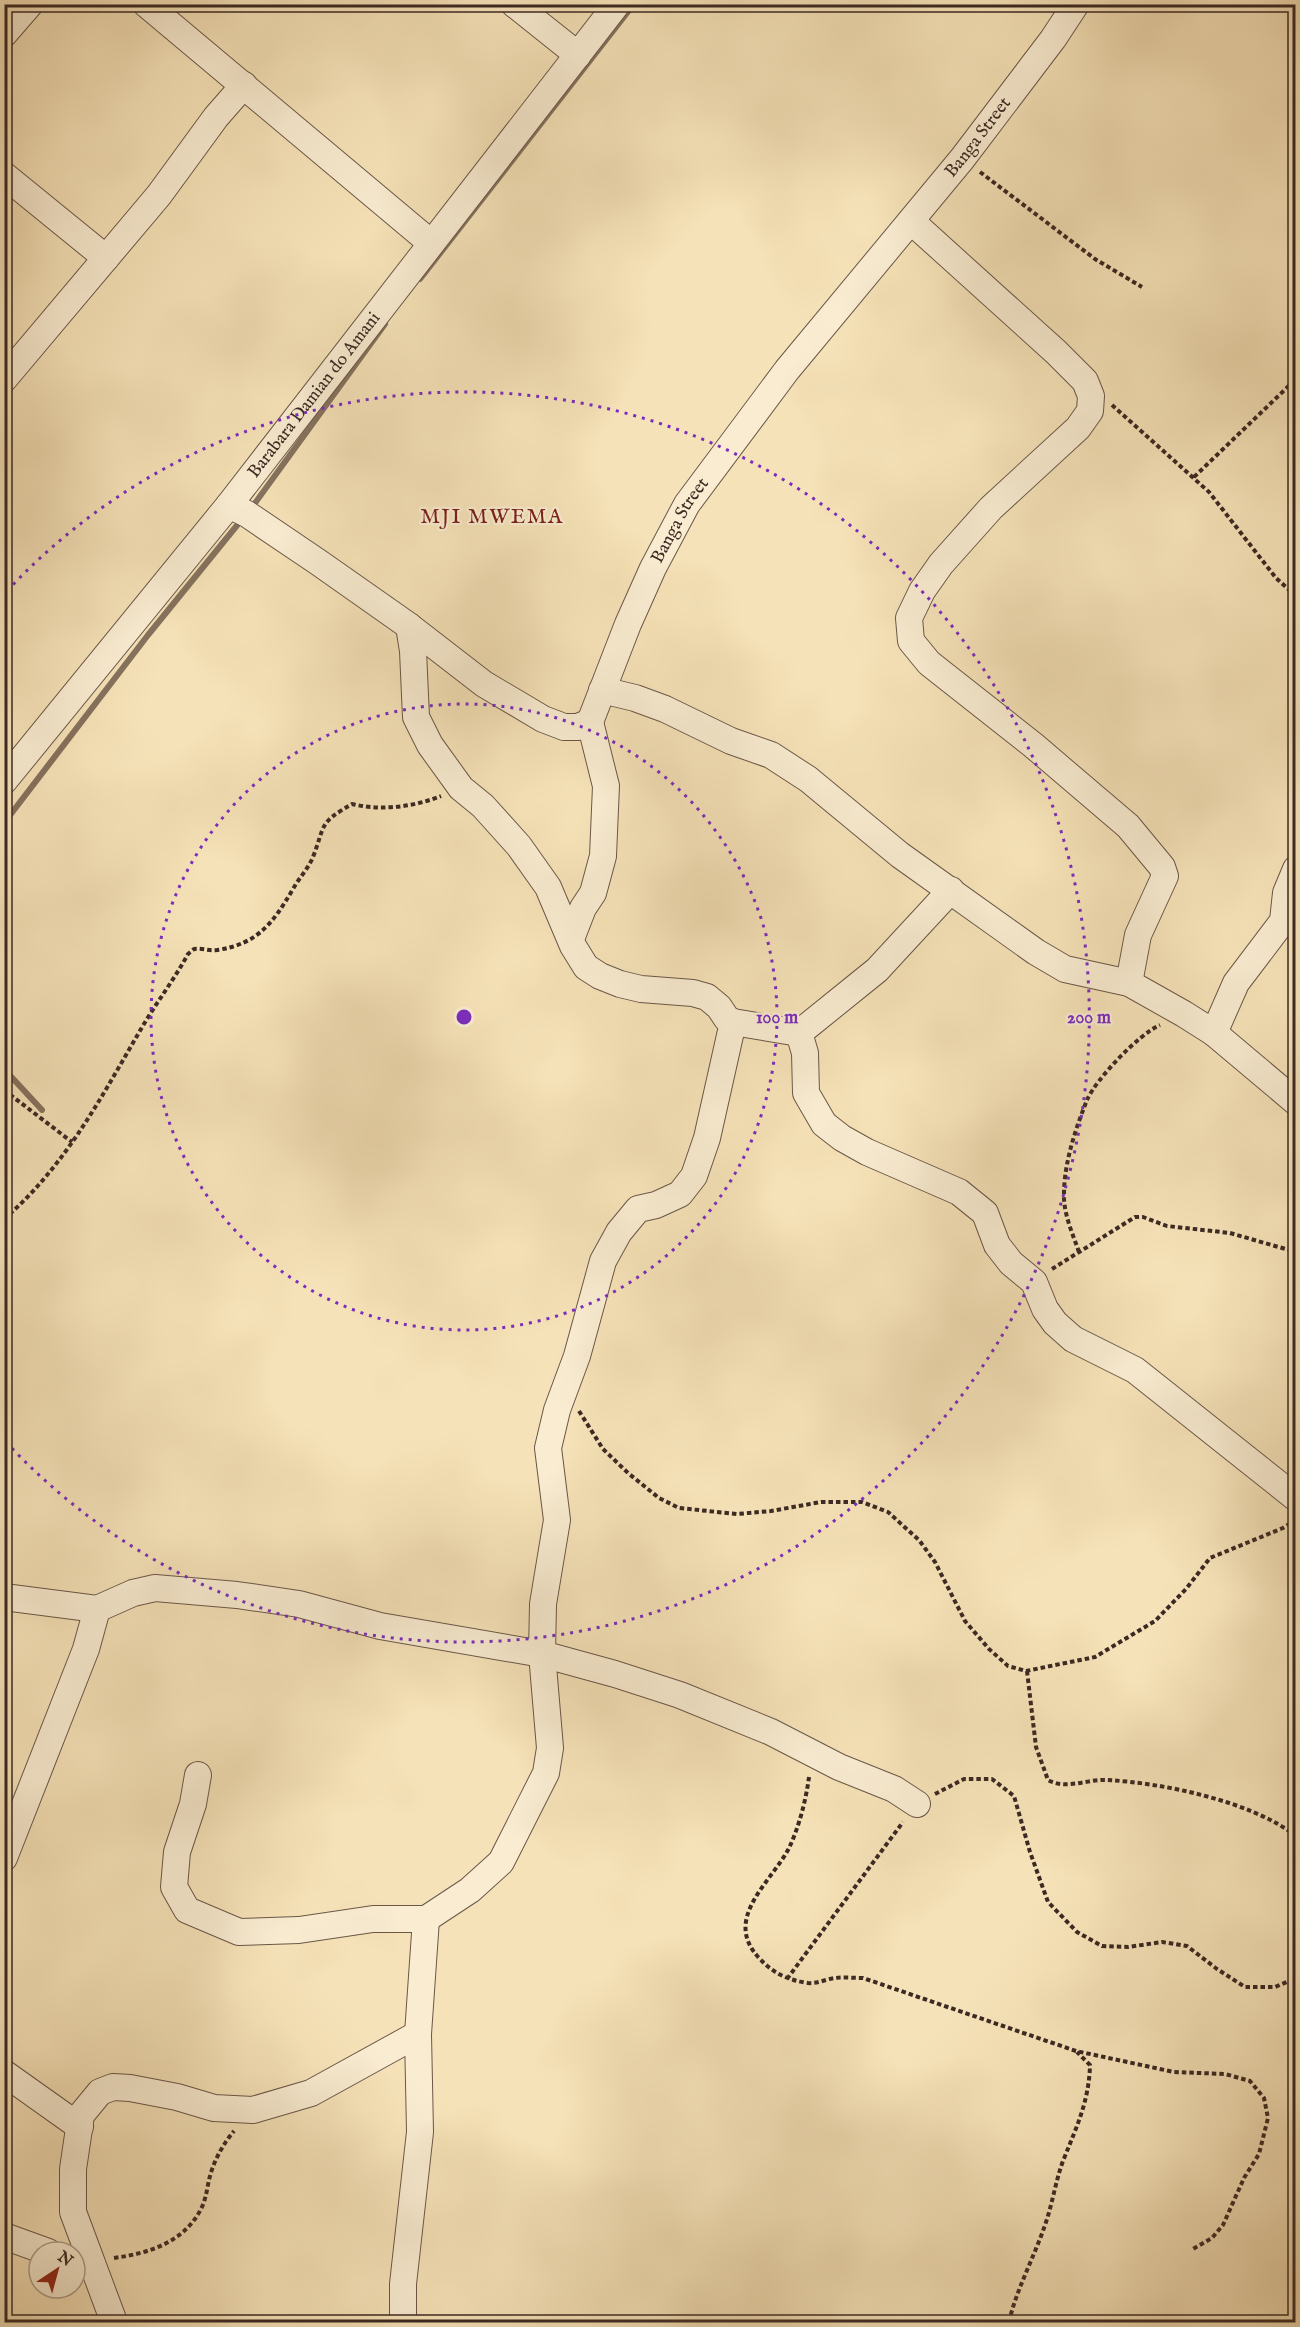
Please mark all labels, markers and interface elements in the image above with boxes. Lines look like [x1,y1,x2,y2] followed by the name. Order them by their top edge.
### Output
[940,93,1016,182] street label: Banga Street
[243,307,386,483] street label: Barabara Damian do Amani
[646,473,714,567] street label: Banga Street
[420,504,564,531] district label: MJI MWEMA
[454,1007,474,1027] centre of rings
[756,1007,798,1030] text: 100 m
[1067,1007,1111,1030] text: 200 m
[27,2240,87,2300] north arrow
[52,2247,76,2272] text: N

